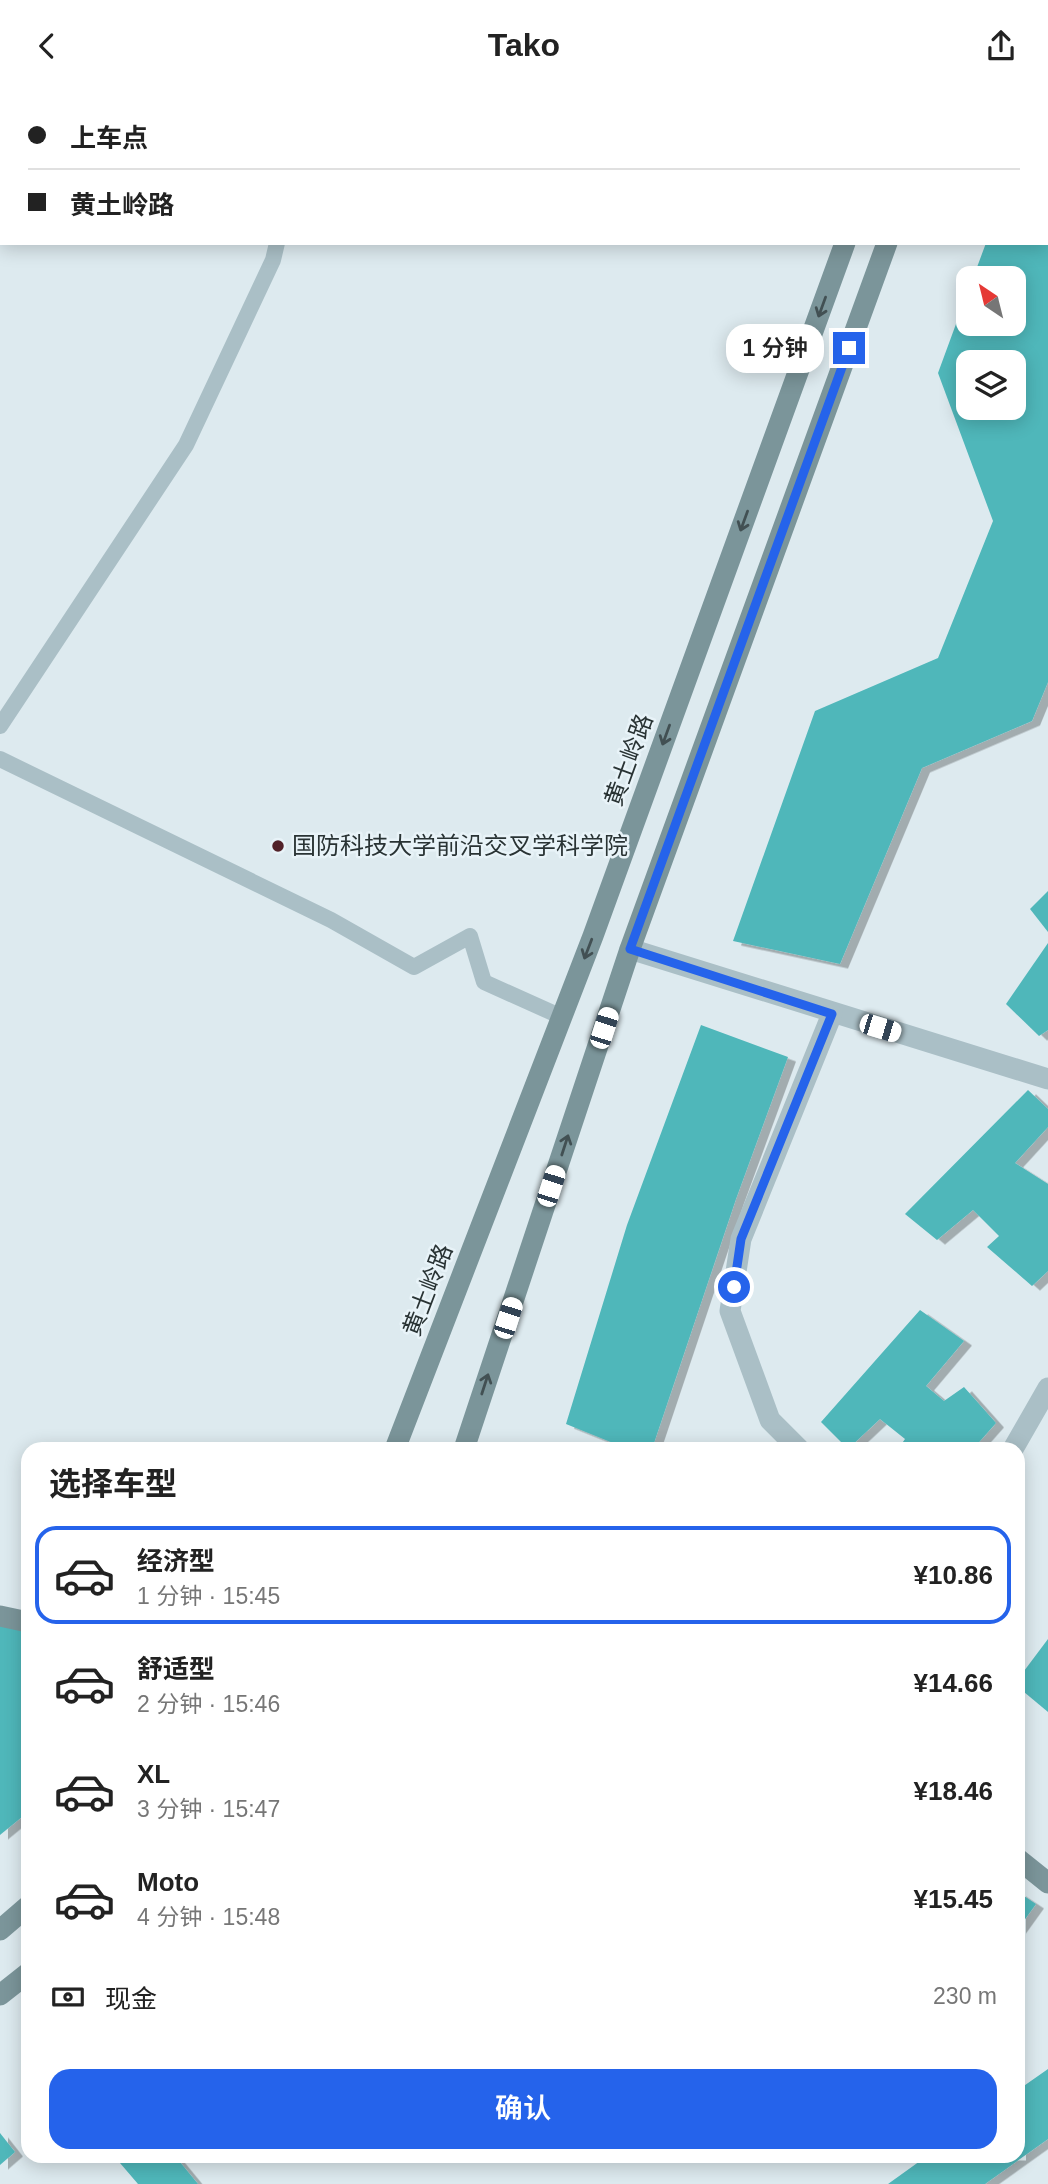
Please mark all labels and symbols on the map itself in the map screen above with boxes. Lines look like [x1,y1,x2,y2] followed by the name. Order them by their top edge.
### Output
[956,266,1026,336] north arrow
[815,296,827,318] one-way arrow
[726,323,824,373] callout: 1 分钟
[833,332,865,364] route end
[737,510,749,532] one-way arrow
[599,710,658,810] street label: 黄土岭路
[659,723,672,745] one-way arrow
[292,832,628,859] place label: 国防科技大学前沿交叉学科学院
[270,838,286,854] marker: 国防科技大学前沿交叉学科学院
[581,937,594,959] one-way arrow
[588,1005,621,1051] car
[857,1012,904,1044] car
[560,1135,572,1157] one-way arrow
[535,1163,568,1209] car
[398,1240,457,1339] street label: 黄土岭路
[718,1271,750,1303] route start
[492,1295,525,1341] car
[480,1374,493,1396] one-way arrow

